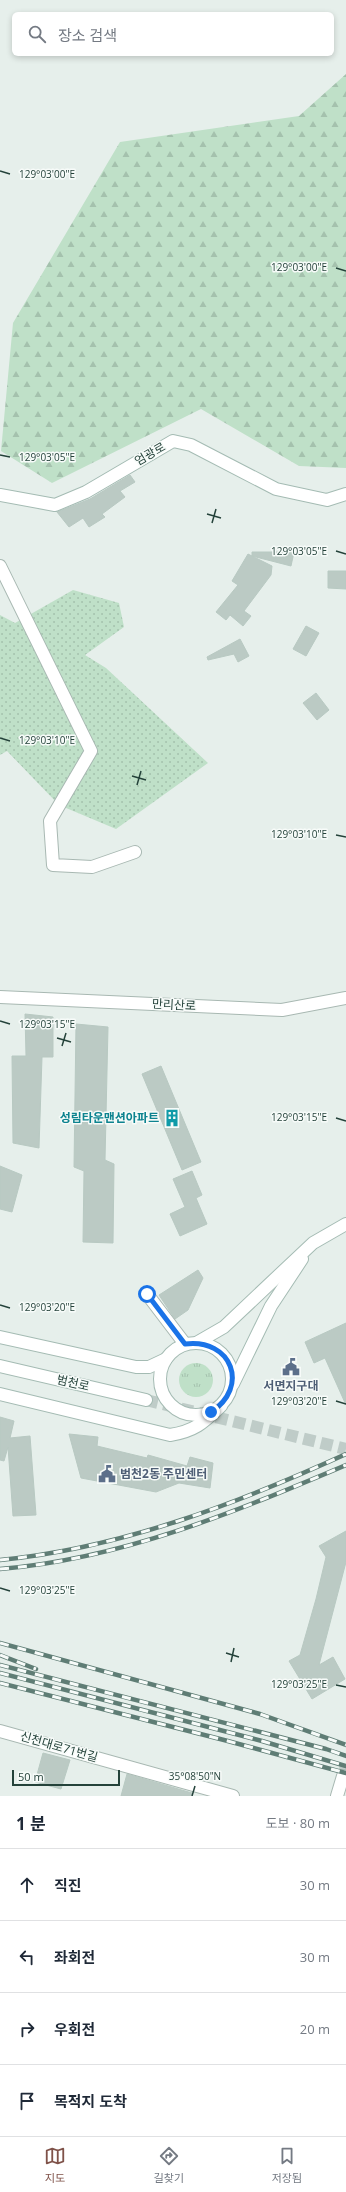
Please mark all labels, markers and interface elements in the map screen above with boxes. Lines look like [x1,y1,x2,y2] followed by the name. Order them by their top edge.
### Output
[12,12,334,56] search box
[26,23,48,45] icon: search
[58,25,117,45] text: 장소 검색
[19,167,75,181] text: 129°03'00"E
[271,260,327,274] text: 129°03'00"E
[131,438,168,469] street label: 엄광로
[19,450,75,464] text: 129°03'05"E
[271,544,327,558] text: 129°03'05"E
[19,733,75,747] text: 129°03'10"E
[271,827,327,841] text: 129°03'10"E
[152,995,197,1014] street label: 만리산로
[19,1017,75,1031] text: 129°03'15"E
[162,1108,182,1128] building icon: 성림타운맨션아파트
[60,1109,159,1126] place label: 성림타운맨션아파트
[271,1110,327,1124] text: 129°03'15"E
[138,1285,156,1303] route start
[19,1300,75,1314] text: 129°03'20"E
[281,1357,301,1377] public building icon: 서면지구대
[55,1371,91,1395] street label: 범천로
[263,1377,319,1394] place label: 서면지구대
[271,1394,327,1408] text: 129°03'20"E
[202,1403,220,1421] route end
[97,1464,117,1484] public building icon: 범천2동 주민센터
[120,1465,207,1482] place label: 범천2동 주민센터
[19,1583,75,1597] text: 129°03'25"E
[271,1677,327,1691] text: 129°03'25"E
[18,1727,100,1766] street label: 신천대로71번길
[12,1768,120,1787] scale bar
[18,1769,44,1784] text: 50 m
[169,1769,221,1783] text: 35°08'50"N
[16,1812,46,1835] text: 1 분
[266,1814,330,1832] text: 도보 · 80 m
[16,1874,38,1896] icon: ahead
[54,1875,82,1895] text: 직진
[300,1876,330,1894] text: 30 m
[16,1946,38,1968] icon: left
[54,1947,95,1967] text: 좌회전
[300,1948,330,1966] text: 30 m
[16,2018,38,2040] icon: right
[54,2019,95,2039] text: 우회전
[300,2020,330,2038] text: 20 m
[16,2090,38,2112] icon: arrive
[54,2091,127,2111] text: 목적지 도착
[44,2145,66,2185] tab: 지도
[154,2145,184,2185] tab: 길찾기
[272,2145,302,2185] tab: 저장됨

